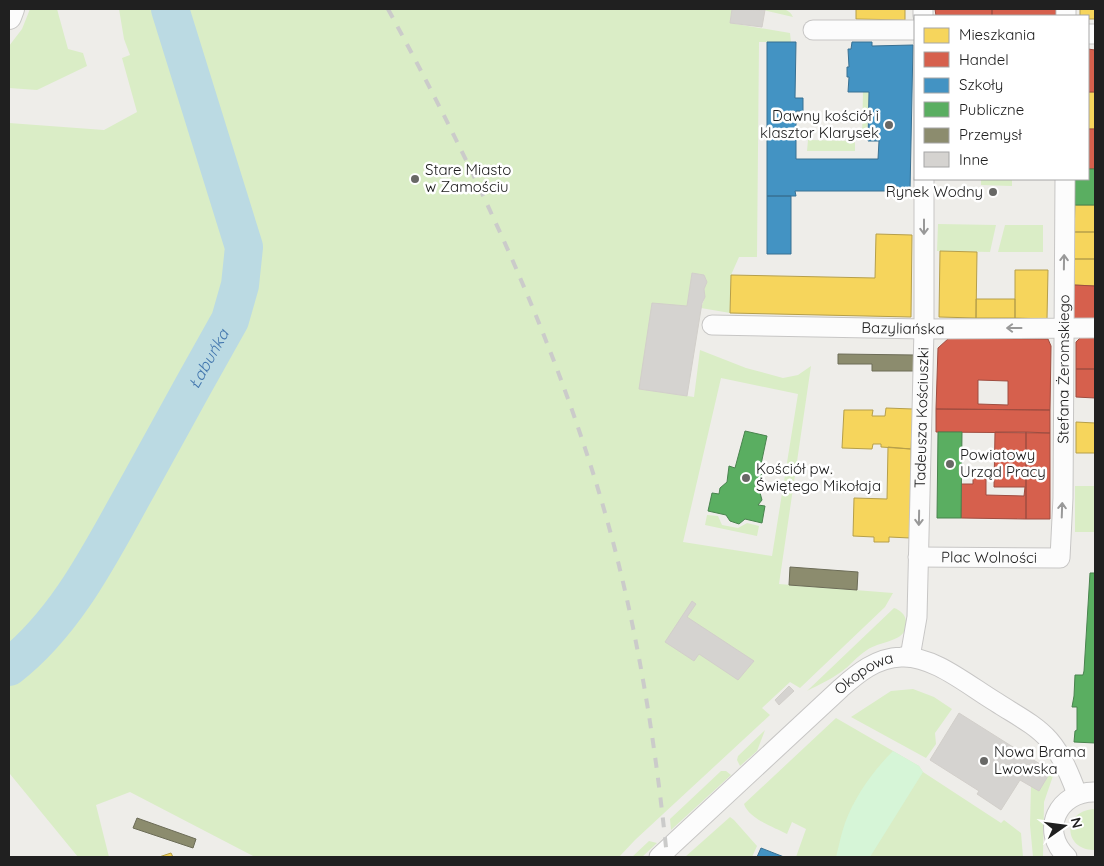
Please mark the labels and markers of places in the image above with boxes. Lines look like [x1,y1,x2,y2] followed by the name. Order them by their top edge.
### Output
[760,106,879,142] place label: Dawny kościół i klasztor Klarysek
[883,119,895,131] marker: Dawny kościół i klasztor Klarysek
[425,160,511,196] place label: Stare Miasto w Zamościu
[409,173,421,185] marker: Stare Miasto w Zamościu
[886,182,983,201] place label: Rynek Wodny
[987,186,999,198] marker: Rynek Wodny
[960,445,1046,481] place label: Powiatowy Urząd Pracy
[944,458,956,470] marker: Powiatowy Urząd Pracy
[756,459,881,495] place label: Kościół pw. Świętego Mikołaja
[740,472,752,484] marker: Kościół pw. Świętego Mikołaja
[994,742,1086,778] place label: Nowa Brama Lwowska
[978,755,990,767] marker: Nowa Brama Lwowska

